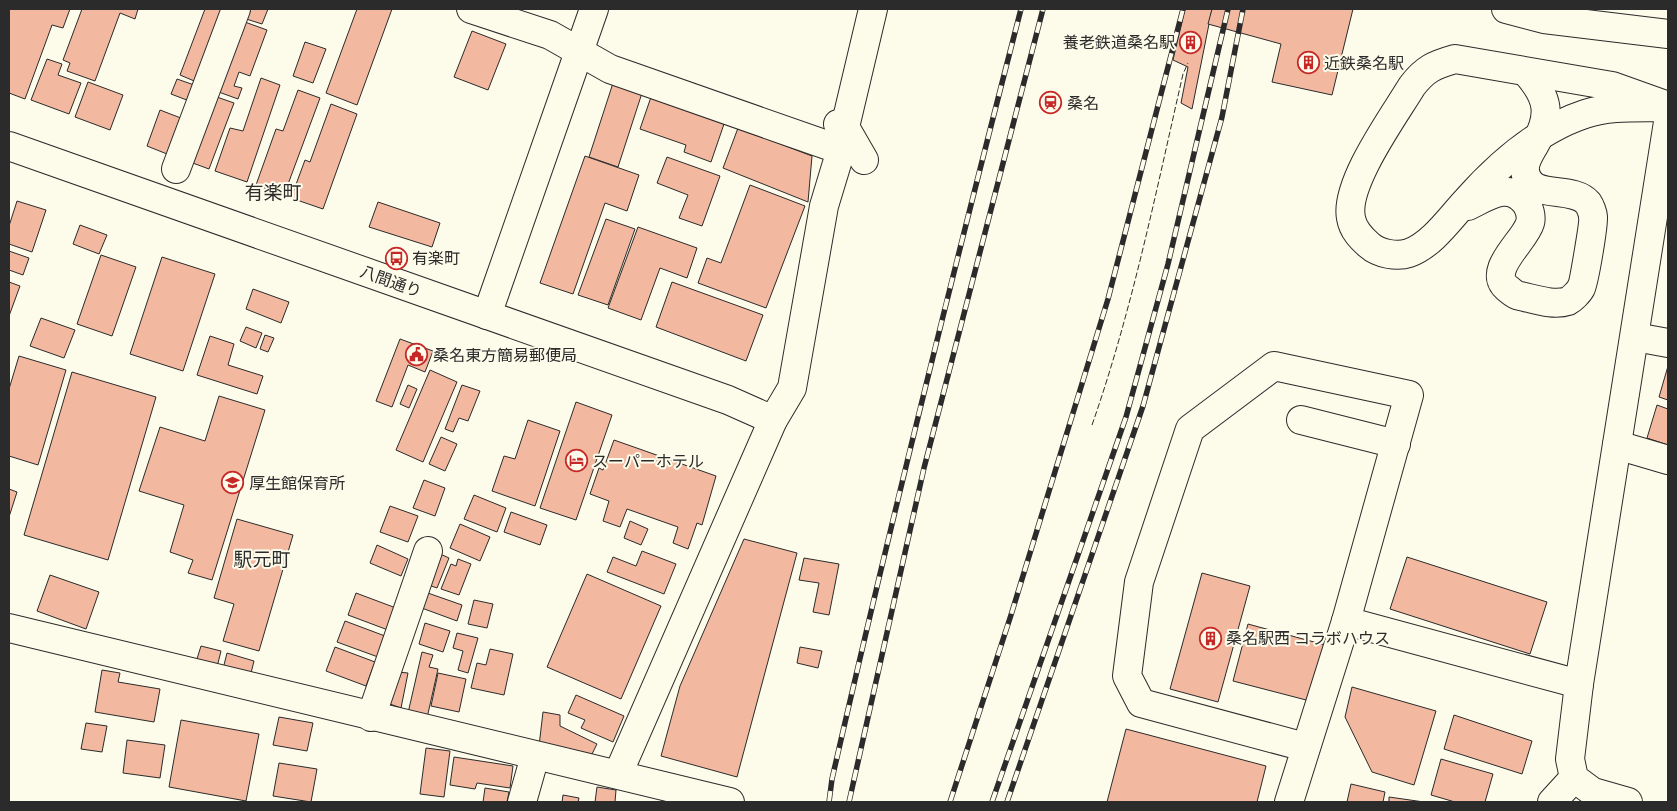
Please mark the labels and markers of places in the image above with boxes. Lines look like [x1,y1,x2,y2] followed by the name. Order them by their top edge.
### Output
[1179,30,1203,54] building icon: 養老鉄道桑名駅
[1063,32,1175,54] place label: 養老鉄道桑名駅
[1296,51,1320,75] building icon: 近鉄桑名駅
[1324,53,1404,75] place label: 近鉄桑名駅
[1039,91,1063,115] station icon: 桑名
[1067,93,1099,115] place label: 桑名
[384,246,408,270] bus stop icon: 有楽町
[412,248,460,270] place label: 有楽町
[405,343,429,367] public building icon: 桑名東方簡易郵便局
[433,345,577,367] place label: 桑名東方簡易郵便局
[564,449,588,473] hotel icon: スーパーホテル
[592,451,704,473] place label: スーパーホテル
[221,471,245,495] school or university icon: 厚生館保育所
[249,473,345,495] place label: 厚生館保育所
[1198,626,1222,650] building icon: 桑名駅西 コラボハウス
[1226,628,1390,650] place label: 桑名駅西 コラボハウス

